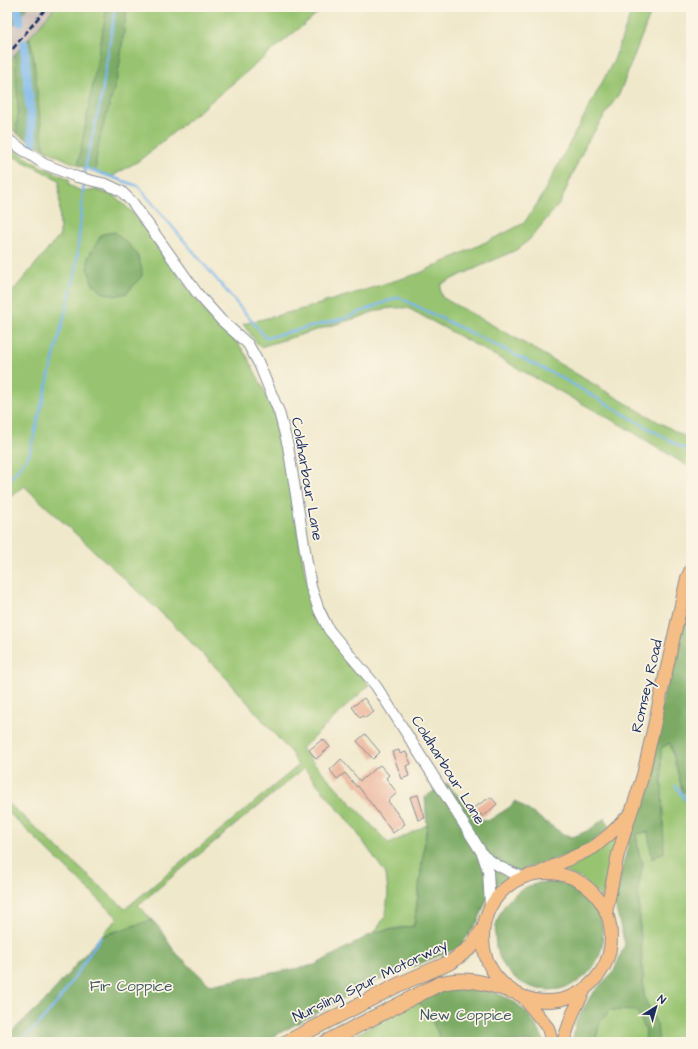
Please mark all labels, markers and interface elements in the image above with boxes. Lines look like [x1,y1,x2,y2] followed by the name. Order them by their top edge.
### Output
[286,416,328,542] street label: Coldharbour Lane
[626,637,669,735] street label: Romsey Road
[406,711,490,829] street label: Coldharbour Lane
[289,934,452,1029] street label: Nursling Spur Motorway
[90,976,172,997] park label: Fir Coppice
[636,987,676,1027] north arrow
[654,991,669,1008] text: N
[420,1005,512,1026] park label: New Coppice

